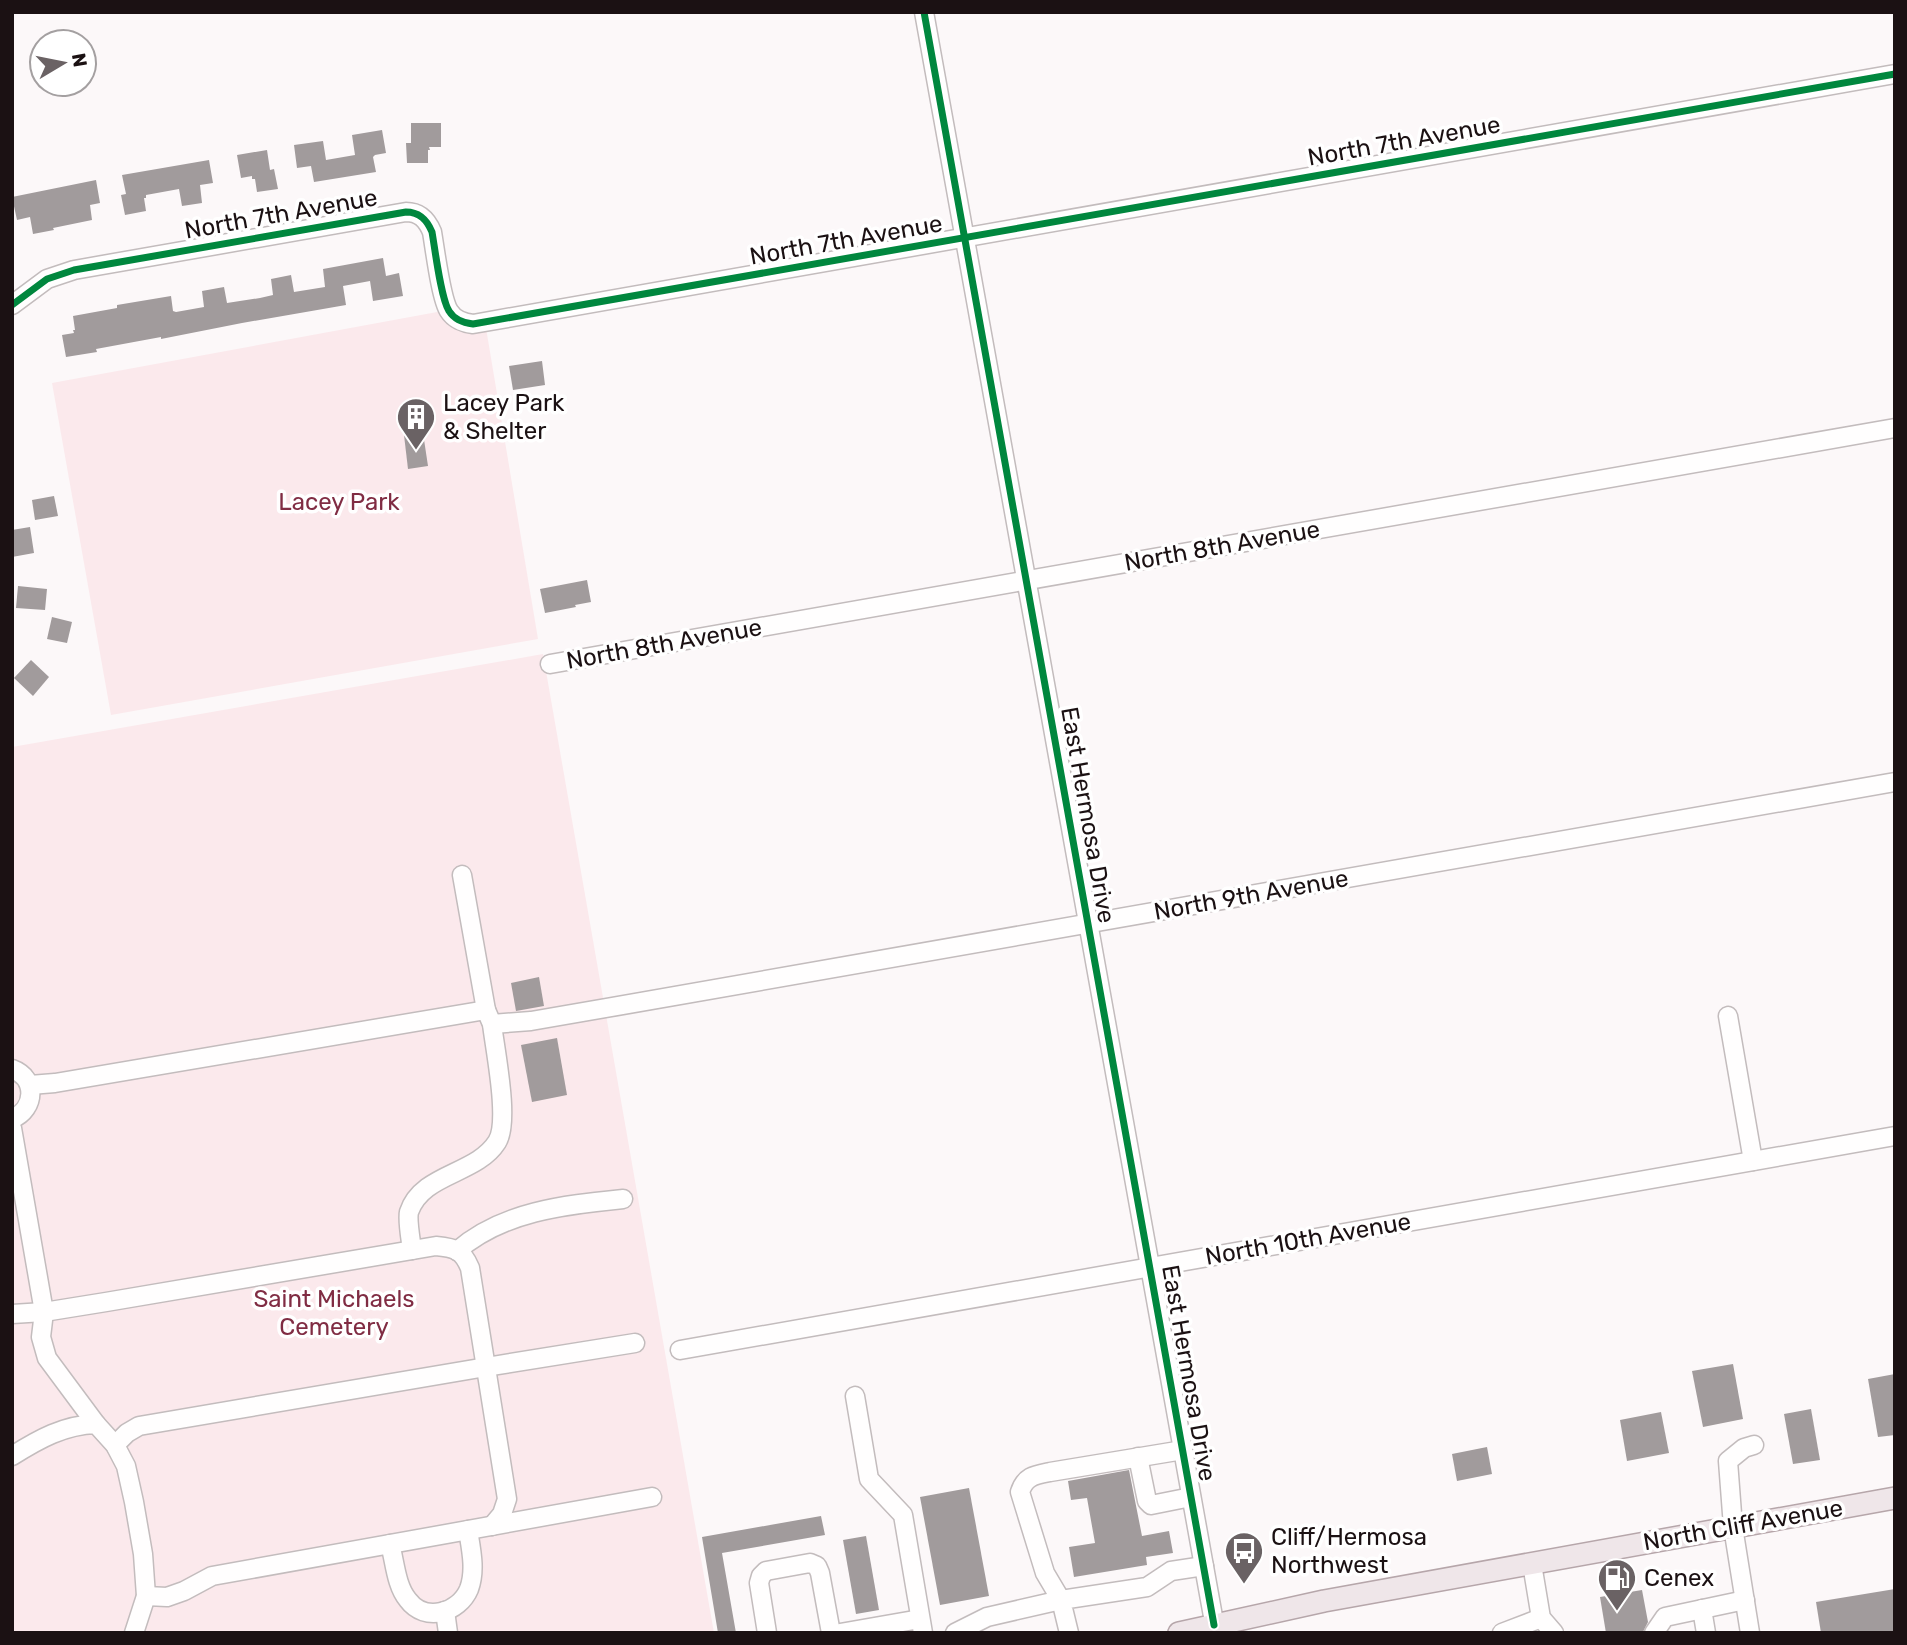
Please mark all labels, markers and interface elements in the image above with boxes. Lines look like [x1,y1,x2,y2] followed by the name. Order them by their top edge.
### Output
[28,28,98,98] north arrow
[67,51,92,69] text: N
[1306,110,1502,172] street label: North 7th Avenue
[183,183,379,245] street label: North 7th Avenue
[748,209,944,271] street label: North 7th Avenue
[443,389,565,445] place label: Lacey Park & Shelter
[395,396,437,451] building icon: Lacey Park & Shelter
[278,488,400,516] park label: Lacey Park
[1122,515,1322,577] street label: North 8th Avenue
[564,613,764,675] street label: North 8th Avenue
[1055,705,1121,925] street label: East Hermosa Drive
[1152,864,1350,926] street label: North 9th Avenue
[1203,1207,1413,1271] street label: North 10th Avenue
[1156,1263,1222,1483] street label: East Hermosa Drive
[253,1285,415,1341] park label: Saint Michaels Cemetery
[1641,1494,1845,1556] street label: North Cliff Avenue
[1271,1523,1427,1579] place label: Cliff/Hermosa Northwest
[1223,1530,1265,1585] bus stop icon: Cliff/Hermosa Northwest
[1596,1557,1638,1612] fuel station icon: Cenex
[1644,1564,1714,1592] place label: Cenex

